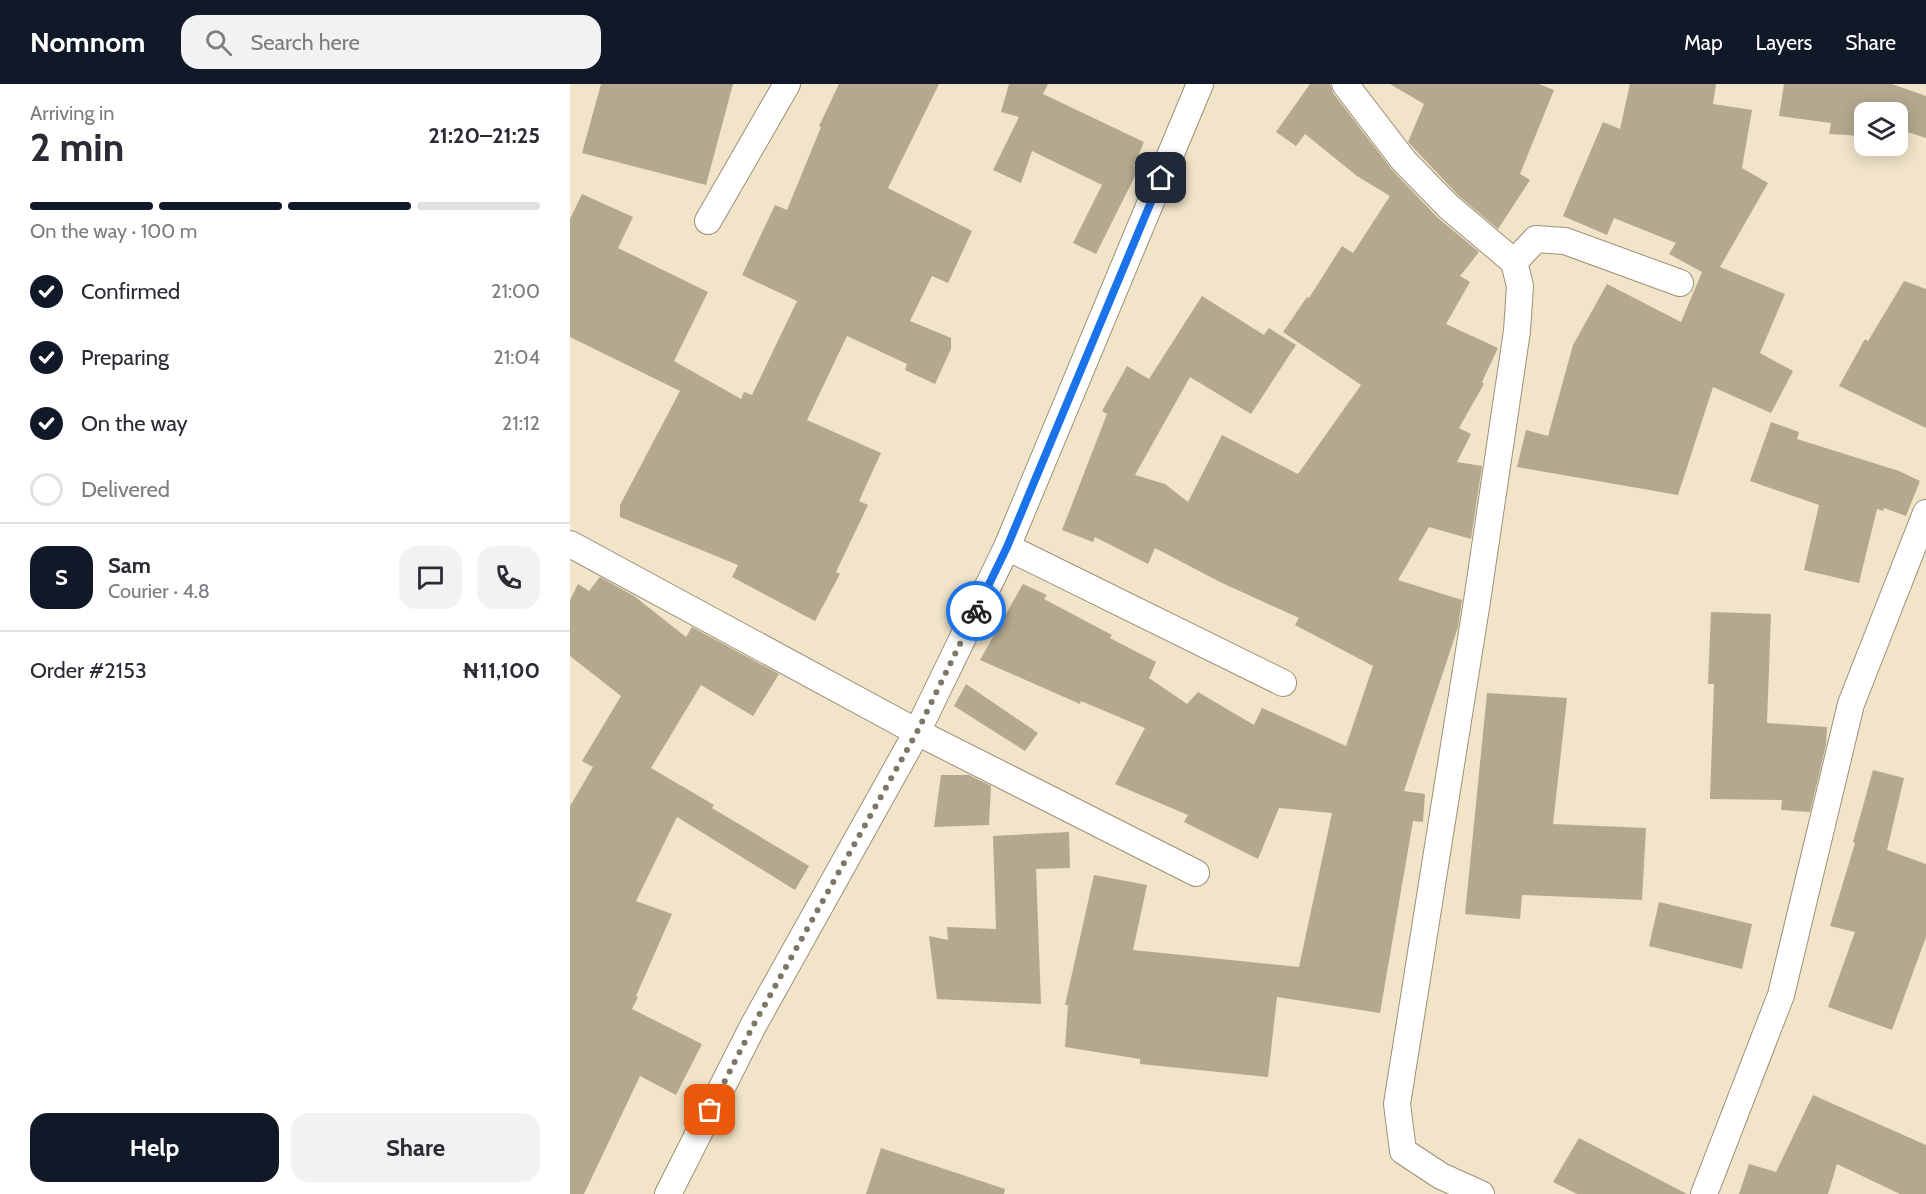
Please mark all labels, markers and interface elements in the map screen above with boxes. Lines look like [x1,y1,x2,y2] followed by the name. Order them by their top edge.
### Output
[181,15,601,69] search box
[30,25,145,59] text: Nomnom
[202,26,235,59] icon: search
[250,29,360,56] text: Search here
[1684,30,1723,55] text: Map
[1756,30,1812,55] text: Layers
[1845,30,1896,55] text: Share
[30,101,114,125] text: Arriving in
[1854,102,1908,156] map controls
[1854,102,1908,156] button: layers
[428,122,540,149] text: 21:20–21:25
[30,123,124,171] text: 2 min
[1135,152,1186,203] pin
[1144,161,1177,194] icon: home
[30,219,197,243] text: On the way · 100 m
[30,275,63,308] icon: check
[81,278,180,305] text: Confirmed
[491,279,540,303] text: 21:00
[30,341,63,374] icon: check
[81,344,169,371] text: Preparing
[493,345,540,369] text: 21:04
[30,407,63,440] icon: check
[81,410,188,437] text: On the way
[502,411,540,435] text: 21:12
[81,476,170,503] text: Delivered
[399,546,462,609] button: chat
[477,546,540,609] button: phone
[108,552,151,579] text: Sam
[55,564,68,591] text: S
[108,579,210,603] text: Courier · 4.8
[946,581,1006,641] courier
[960,595,993,628] icon: bike
[30,657,147,684] text: Order #2153
[462,657,540,684] text: ₦11,100
[684,1084,735,1135] pin
[693,1093,726,1126] icon: bag
[30,1113,279,1182] button: Help
[291,1113,540,1182] button: Share

